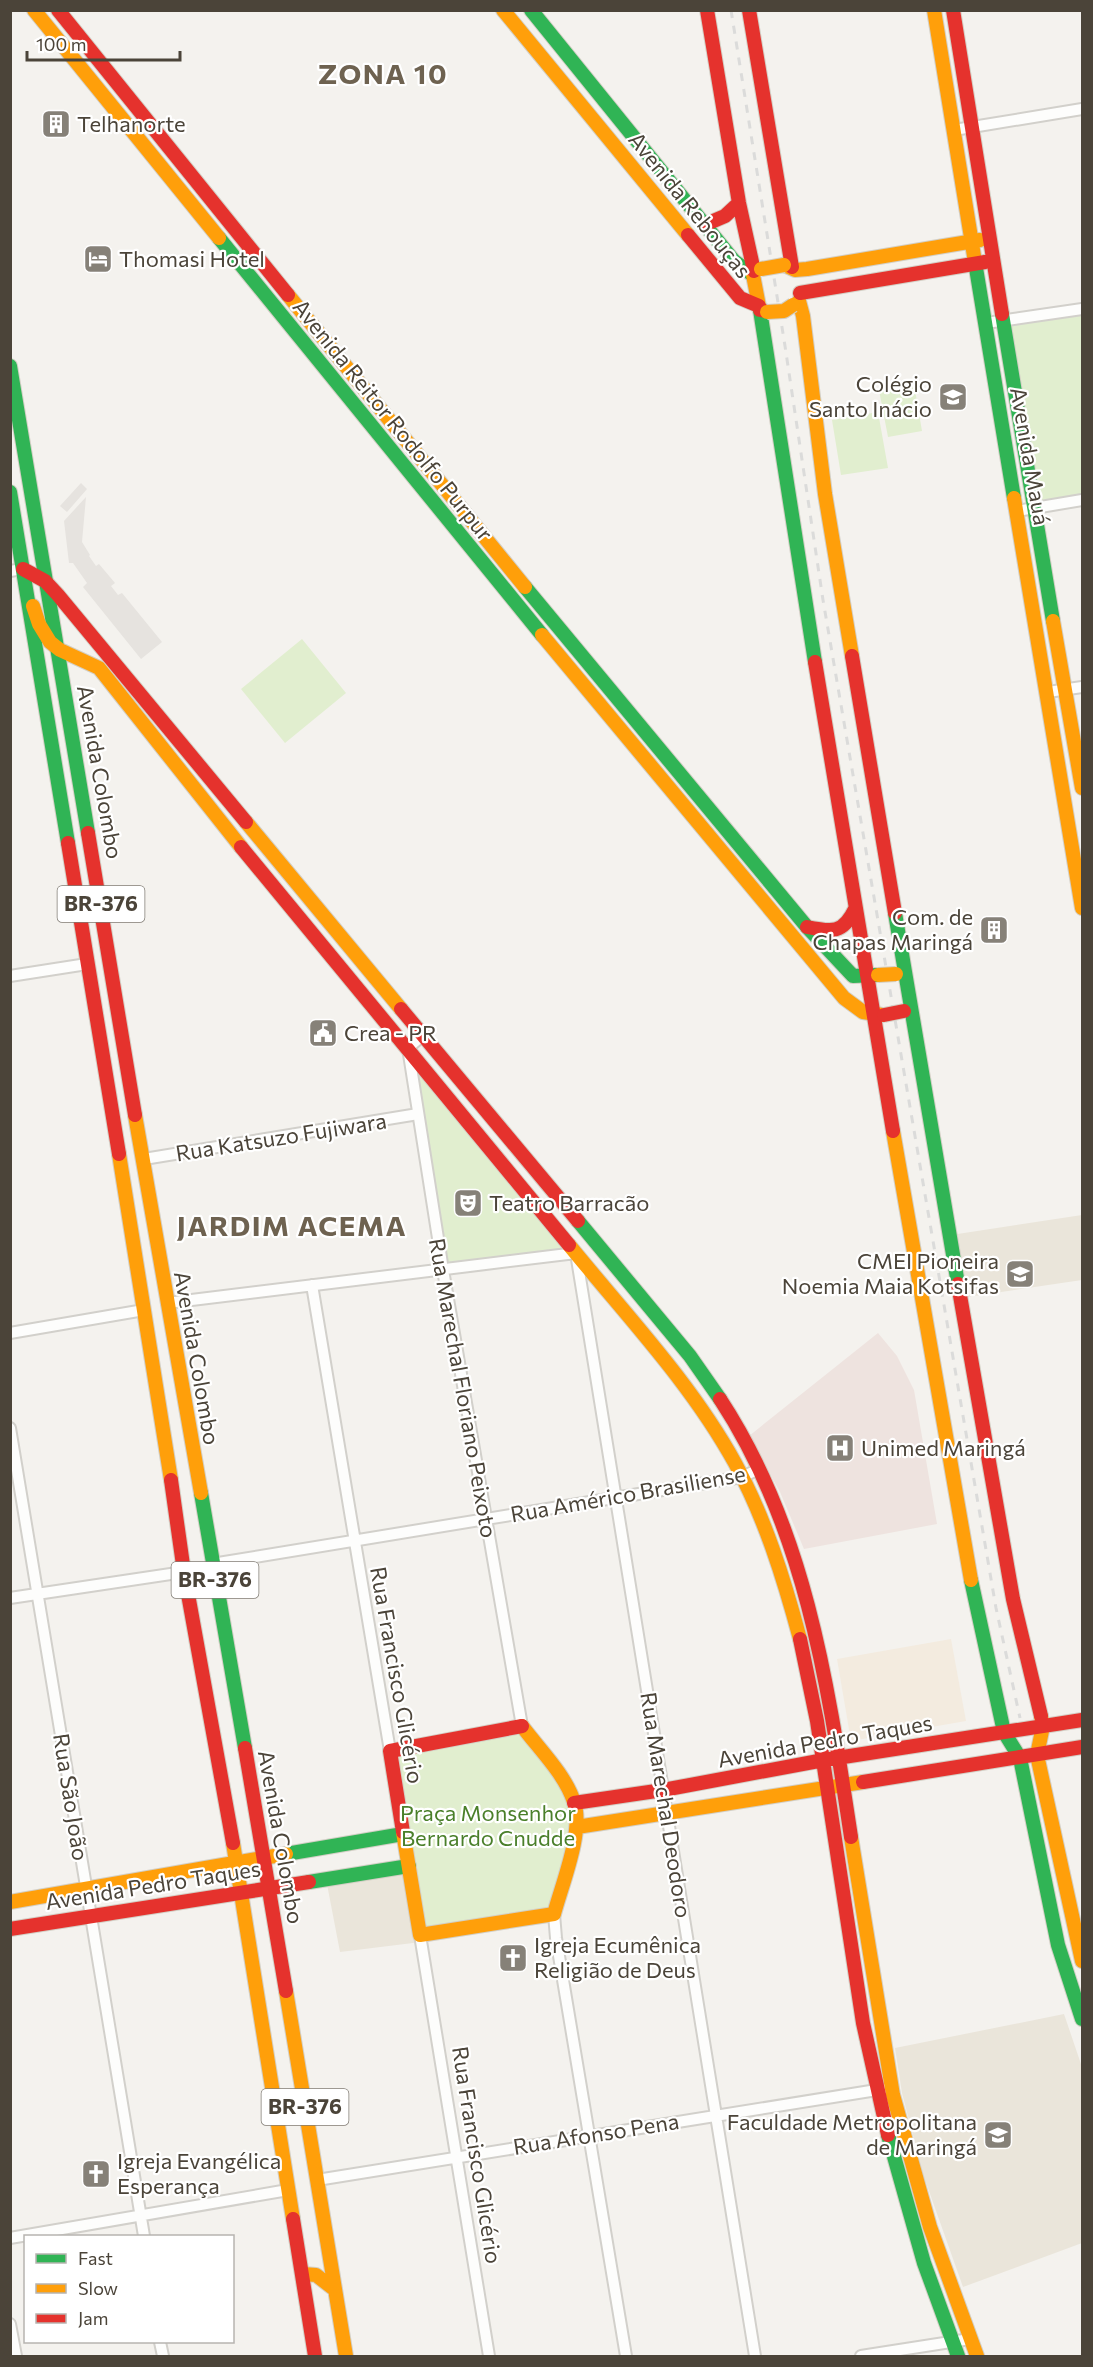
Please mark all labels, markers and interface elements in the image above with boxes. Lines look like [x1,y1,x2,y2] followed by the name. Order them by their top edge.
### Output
[27,24,180,62] scale bar
[36,33,86,55] text: 100 m
[318,56,448,90] district label: ZONA 10
[40,108,72,140] building icon: Telhanorte
[77,110,186,137] place label: Telhanorte
[623,126,758,283] street label: Avenida Rebouças
[82,243,114,275] hotel icon: Thomasi Hotel
[119,245,265,272] place label: Thomasi Hotel
[288,293,499,546] street label: Avenida Reitor Rodolfo Purpur
[809,370,932,422] place label: Colégio Santo Inácio
[937,381,969,413] school or university icon: Colégio Santo Inácio
[1005,385,1056,527] street label: Avenida Mauá
[72,683,129,861] street label: Avenida Colombo
[57,886,144,922] road number: BR-376
[813,903,973,955] place label: Com. de Chapas Maringá
[978,914,1010,946] building icon: Com. de Chapas Maringá
[307,1017,339,1049] public building icon: Crea - PR
[344,1019,437,1046] place label: Crea - PR
[173,1106,388,1167] street label: Rua Katsuzo Fujiwara
[452,1187,484,1219] theatre icon: Teatro Barracão
[489,1189,649,1216] place label: Teatro Barracão
[177,1208,407,1242] district label: JARDIM ACEMA
[424,1236,503,1540] street label: Rua Marechal Floriano Peixoto
[782,1247,999,1299] place label: CMEI Pioneira Noemia Maia Kotsifas
[1004,1258,1036,1290] school or university icon: CMEI Pioneira Noemia Maia Kotsifas
[169,1269,226,1447] street label: Avenida Colombo
[824,1432,856,1464] hospital icon: Unimed Maringá
[861,1434,1026,1461] place label: Unimed Maringá
[508,1460,748,1527] street label: Rua Américo Brasiliense
[172,1562,258,1598] road number: BR-376
[365,1564,430,1786] street label: Rua Francisco Glicério
[635,1690,698,1920] street label: Rua Marechal Deodoro
[715,1708,934,1773] street label: Avenida Pedro Taques
[48,1731,95,1862] street label: Rua São João
[253,1748,310,1926] street label: Avenida Colombo
[400,1799,576,1851] park label: Praça Monsenhor Bernardo Cnudde
[43,1854,262,1915] street label: Avenida Pedro Taques
[534,1931,701,1983] place label: Igreja Ecumênica Religião de Deus
[497,1942,529,1974] church icon: Igreja Ecumênica Religião de Deus
[447,2044,508,2266] street label: Rua Francisco Glicério
[262,2089,348,2125] road number: BR-376
[511,2107,681,2160] street label: Rua Afonso Pena
[727,2108,977,2160] place label: Faculdade Metropolitana de Maringá
[982,2119,1014,2151] school or university icon: Faculdade Metropolitana de Maringá
[117,2147,281,2199] place label: Igreja Evangélica Esperança
[80,2158,112,2190] church icon: Igreja Evangélica Esperança
[24,2235,234,2343] legend
[78,2247,113,2269] text: Fast
[78,2277,118,2299] text: Slow
[78,2307,108,2329] text: Jam

